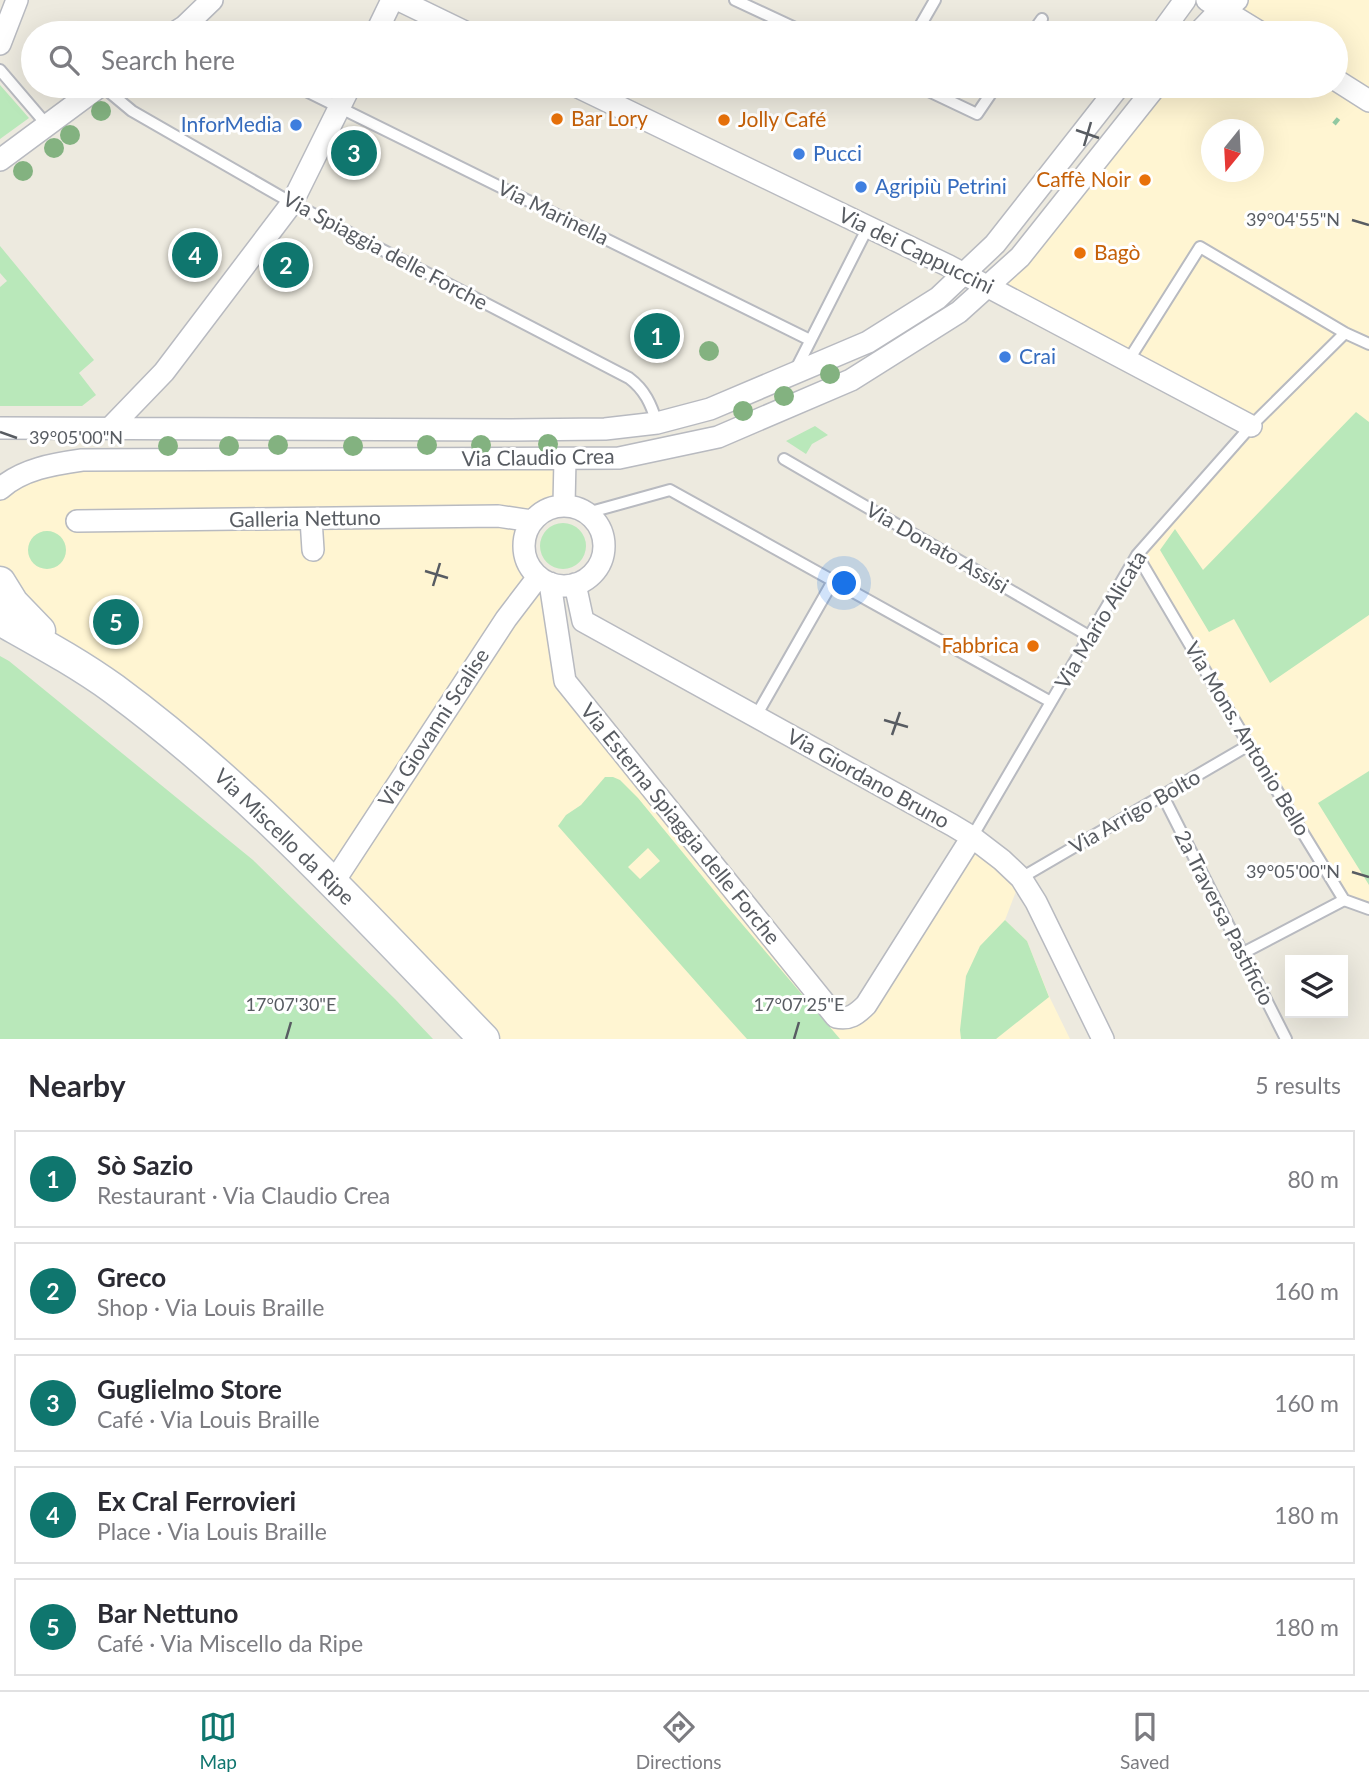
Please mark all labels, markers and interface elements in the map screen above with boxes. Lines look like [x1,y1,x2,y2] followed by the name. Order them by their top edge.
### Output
[21,21,1348,98] search box
[45,41,83,79] icon: search
[101,44,235,76] text: Search here
[571,105,648,130] place label: Bar Lory
[738,106,826,131] place label: Jolly Café
[181,111,282,136] place label: InforMedia
[549,111,565,127] marker: Bar Lory
[716,112,732,128] marker: Jolly Café
[288,117,304,133] marker: InforMedia
[1201,119,1264,182] north arrow
[331,127,377,179] pin: 3
[813,140,862,165] place label: Pucci
[791,146,807,162] marker: Pucci
[1036,166,1131,191] place label: Caffè Noir
[1137,172,1153,188] marker: Caffè Noir
[875,173,1007,198] place label: Agripiù Petrini
[494,174,613,249] street label: Via Marinella
[853,179,869,195] marker: Agripiù Petrini
[279,185,492,314] street label: Via Spiaggia delle Forche
[835,201,998,298] street label: Via dei Cappuccini
[1246,208,1340,230] text: 39°04'55"N
[172,229,218,281] pin: 4
[263,239,309,291] pin: 2
[1094,239,1141,264] place label: Bagò
[1072,245,1088,261] marker: Bagò
[634,310,680,362] pin: 1
[1019,343,1056,368] place label: Crai
[997,349,1013,365] marker: Crai
[29,426,123,448] text: 39°05'00"N
[461,443,615,470] street label: Via Claudio Crea
[862,496,1013,598] street label: Via Donato Assisi
[229,504,381,531] street label: Galleria Nettuno
[1049,546,1151,693] street label: Via Mario Alicata
[827,566,861,600] your location
[93,596,139,648] pin: 5
[942,632,1019,657] place label: Fabbrica
[1180,637,1316,840] street label: Via Mons. Antonio Bello
[1025,638,1041,654] marker: Fabbrica
[372,643,493,811] street label: Via Giovanni Scalise
[576,697,786,949] street label: Via Esterna Spiaggia delle Forche
[783,723,954,833] street label: Via Giordano Bruno
[210,763,360,909] street label: Via Miscello da Ripe
[1065,763,1204,858] street label: Via Arrigo Bolto
[1170,826,1280,1009] street label: 2a Traversa Pastificio
[1246,860,1340,882] text: 39°05'00"N
[1285,955,1348,1018] map controls
[1285,955,1348,1018] button: layers
[246,993,336,1015] text: 17°07'30"E
[754,993,844,1015] text: 17°07'25"E
[28,1067,126,1103] text: Nearby
[1255,1071,1341,1099] text: 5 results
[97,1149,193,1181] text: Sò Sazio
[46,1165,60,1193] text: 1
[1288,1165,1339,1193] text: 80 m
[97,1181,390,1209] text: Restaurant · Via Claudio Crea
[97,1261,166,1293] text: Greco
[46,1277,60,1305] text: 2
[1274,1277,1339,1305] text: 160 m
[97,1293,324,1321] text: Shop · Via Louis Braille
[97,1373,282,1405] text: Guglielmo Store
[46,1389,60,1417] text: 3
[1274,1389,1339,1417] text: 160 m
[97,1405,320,1433] text: Café · Via Louis Braille
[97,1485,296,1517] text: Ex Cral Ferrovieri
[46,1501,60,1529] text: 4
[1274,1501,1339,1529] text: 180 m
[97,1517,327,1545] text: Place · Via Louis Braille
[97,1597,239,1629] text: Bar Nettuno
[46,1613,60,1641] text: 5
[1274,1613,1339,1641] text: 180 m
[97,1629,363,1657] text: Café · Via Miscello da Ripe
[199,1708,237,1773] tab: Map
[636,1708,722,1773] tab: Directions
[1120,1708,1170,1773] tab: Saved

